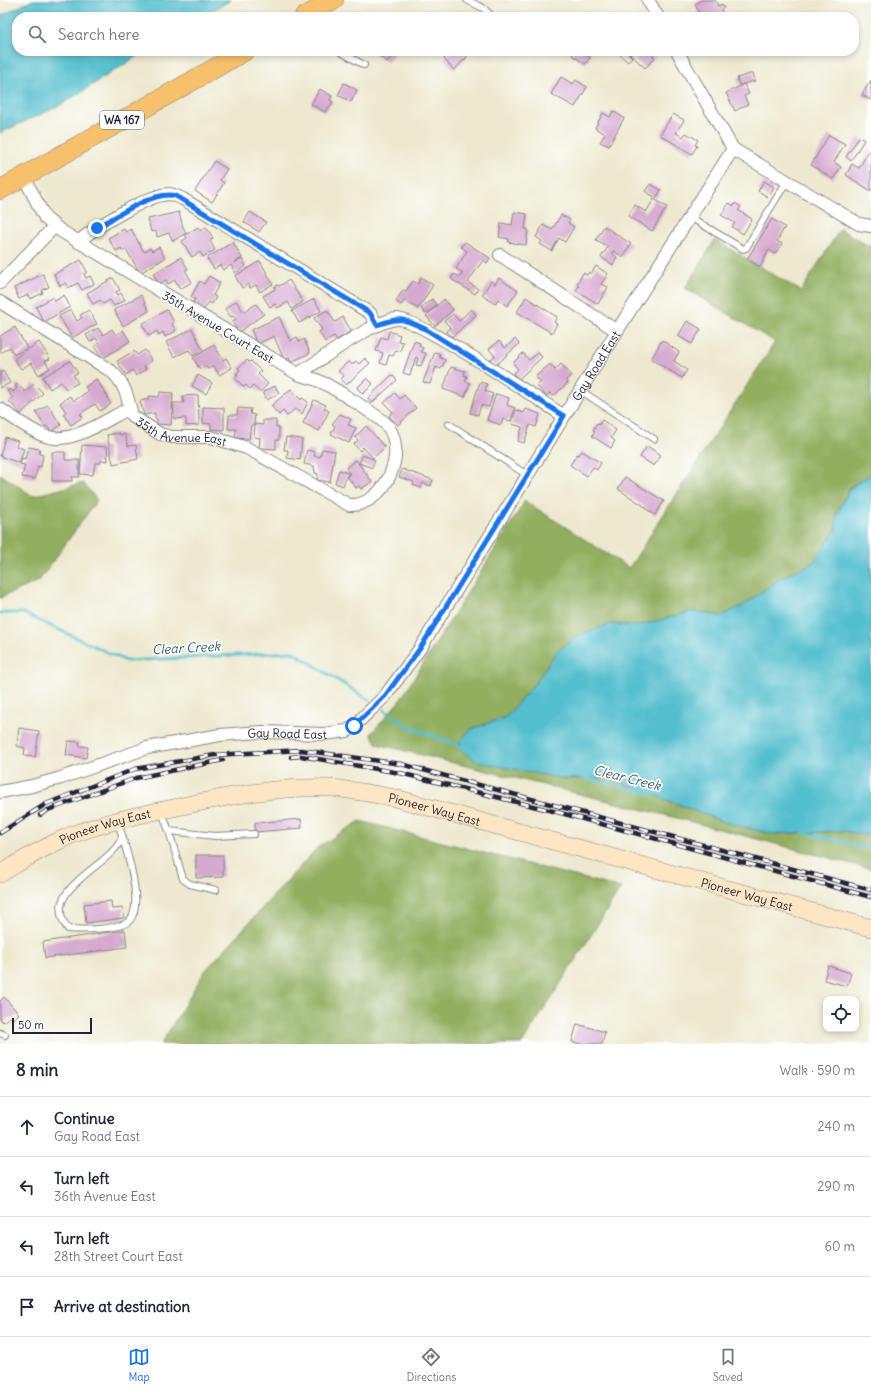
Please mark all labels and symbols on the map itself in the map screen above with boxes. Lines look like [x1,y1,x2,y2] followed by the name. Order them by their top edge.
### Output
[100,111,144,129] road number: WA 167
[88,219,106,237] route end
[160,288,276,366] street label: 35th Avenue Court East
[568,328,623,403] street label: Gay Road East
[134,413,228,449] street label: 35th Avenue East
[151,638,222,658] water label: Clear Creek
[345,717,363,735] route start
[247,724,328,742] street label: Gay Road East
[592,761,664,795] water label: Clear Creek
[387,789,482,828] street label: Pioneer Way East
[57,805,152,847] street label: Pioneer Way East
[699,874,795,914] street label: Pioneer Way East
[12,1016,92,1035] scale bar

